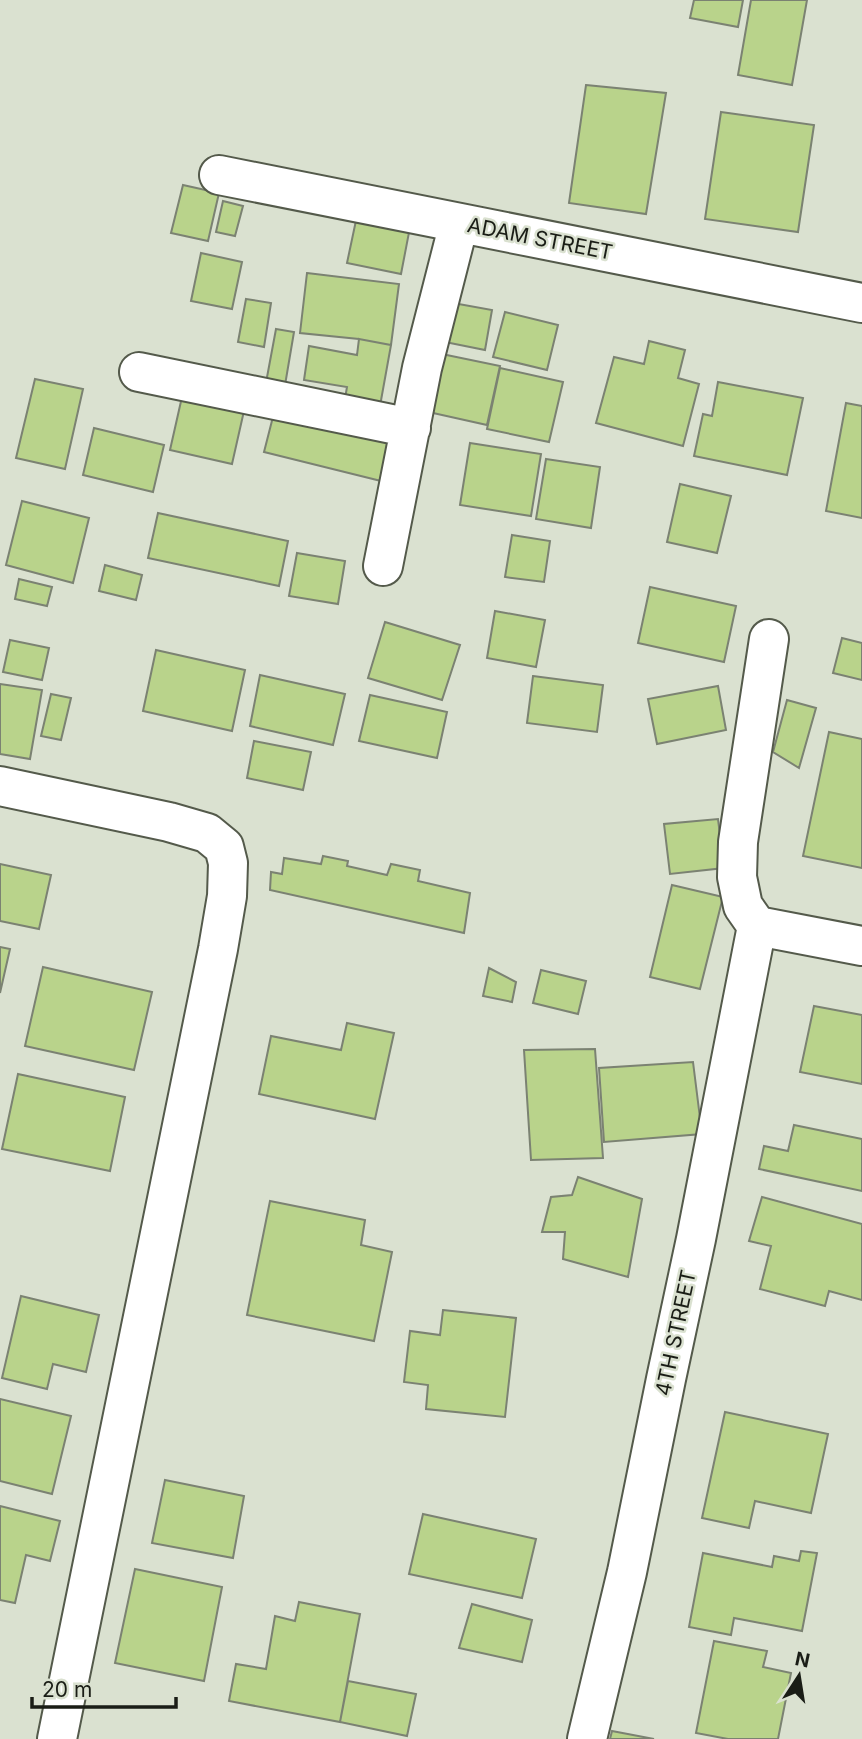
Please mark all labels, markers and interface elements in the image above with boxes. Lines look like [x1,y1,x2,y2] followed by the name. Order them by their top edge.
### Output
[465,212,615,265] street label: ADAM STREET
[650,1268,701,1398] street label: 4TH STREET
[764,1641,834,1711] north arrow
[793,1647,812,1673] text: N
[32,1666,175,1710] scale bar
[42,1677,92,1702] text: 20 m

